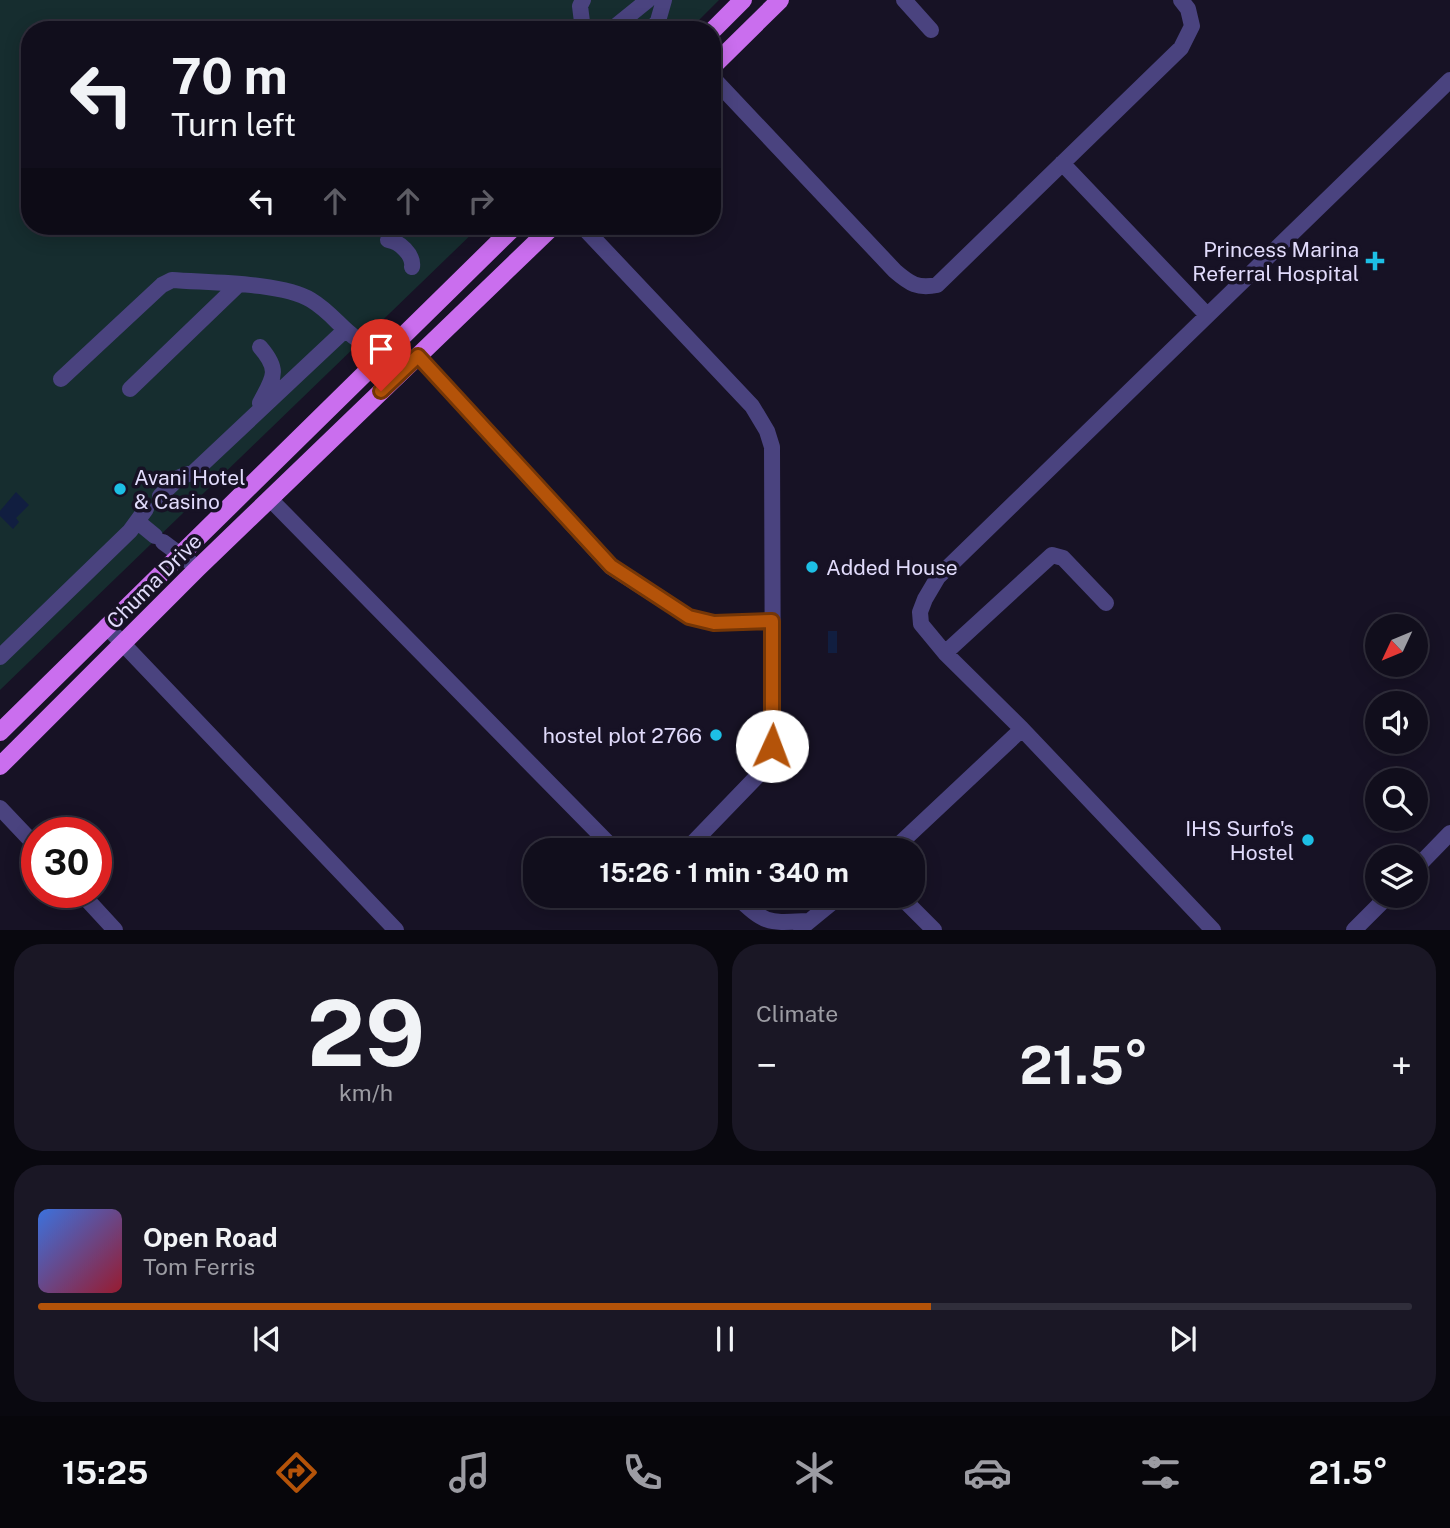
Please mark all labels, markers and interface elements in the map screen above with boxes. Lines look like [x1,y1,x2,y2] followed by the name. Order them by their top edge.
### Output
[171,47,288,105] text: 70 m
[56,49,147,140] icon: left
[171,106,296,143] text: Turn left
[243,182,281,220] icon: left
[316,182,354,220] icon: ahead
[389,182,427,220] icon: ahead
[462,182,500,220] icon: right
[1192,237,1359,286] place label: Princess Marina Referral Hospital
[1365,251,1385,271] marker: Princess Marina Referral Hospital
[351,319,411,391] pin
[362,330,400,368] icon: arrive
[134,465,246,514] place label: Avani Hotel & Casino
[112,481,128,497] marker: Avani Hotel & Casino
[101,528,207,634] street label: Chuma Drive
[826,555,958,580] place label: Added House
[804,559,820,575] marker: Added House
[1365,614,1428,677] north arrow
[1365,614,1428,908] map controls
[1365,691,1428,754] button: sound
[735,709,809,783] position arrow
[543,723,702,748] place label: hostel plot 2766
[708,727,724,743] marker: hostel plot 2766
[1365,768,1428,831] button: search
[1185,816,1294,865] place label: IHS Surfo's Hostel
[21,817,112,908] speed limit sign: 30
[1300,832,1316,848] marker: IHS Surfo's Hostel
[1365,845,1428,908] button: layers
[599,857,849,888] text: 15:26 · 1 min · 340 m
[307,980,425,1086] text: 29
[756,1000,838,1027] text: Climate
[1019,1035,1149,1096] text: 21.5°
[756,1043,777,1088] text: −
[1391,1043,1412,1088] text: +
[339,1079,393,1106] text: km/h
[143,1222,278,1253] text: Open Road
[143,1253,255,1280] text: Tom Ferris
[248,1320,286,1358] icon: previous
[706,1320,744,1358] icon: pause
[1164,1320,1202,1358] icon: next
[272,1448,321,1497] icon: directions
[445,1448,494,1497] icon: music
[618,1448,667,1497] icon: phone
[790,1448,839,1497] icon: climate
[963,1448,1012,1497] icon: car
[1136,1448,1185,1497] icon: filters
[62,1454,148,1491] text: 15:25
[1309,1454,1388,1491] text: 21.5°

